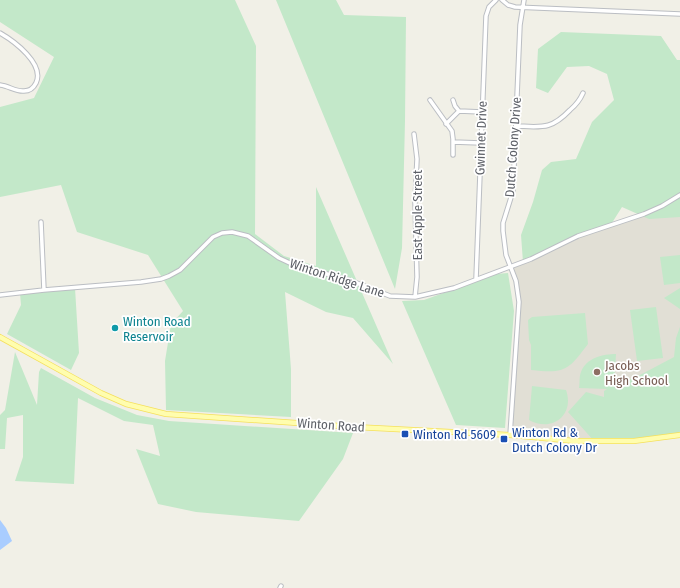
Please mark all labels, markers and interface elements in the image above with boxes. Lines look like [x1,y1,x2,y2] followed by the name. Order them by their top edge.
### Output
[502,96,524,198] street label: Dutch Colony Drive
[472,101,490,175] street label: Gwinnet Drive
[410,169,425,260] street label: East Apple Street
[288,256,386,300] street label: Winton Ridge Lane
[123,314,191,344] place label: Winton Road Reservoir
[110,323,120,333] marker: Winton Road Reservoir
[605,358,669,388] place label: Jacobs High School
[592,367,602,377] marker: Jacobs High School
[297,415,365,435] street label: Winton Road
[512,425,597,455] place label: Winton Rd & Dutch Colony Dr
[413,427,496,442] place label: Winton Rd 5609
[400,429,410,439] marker: Winton Rd 5609
[499,434,509,444] marker: Winton Rd & Dutch Colony Dr

